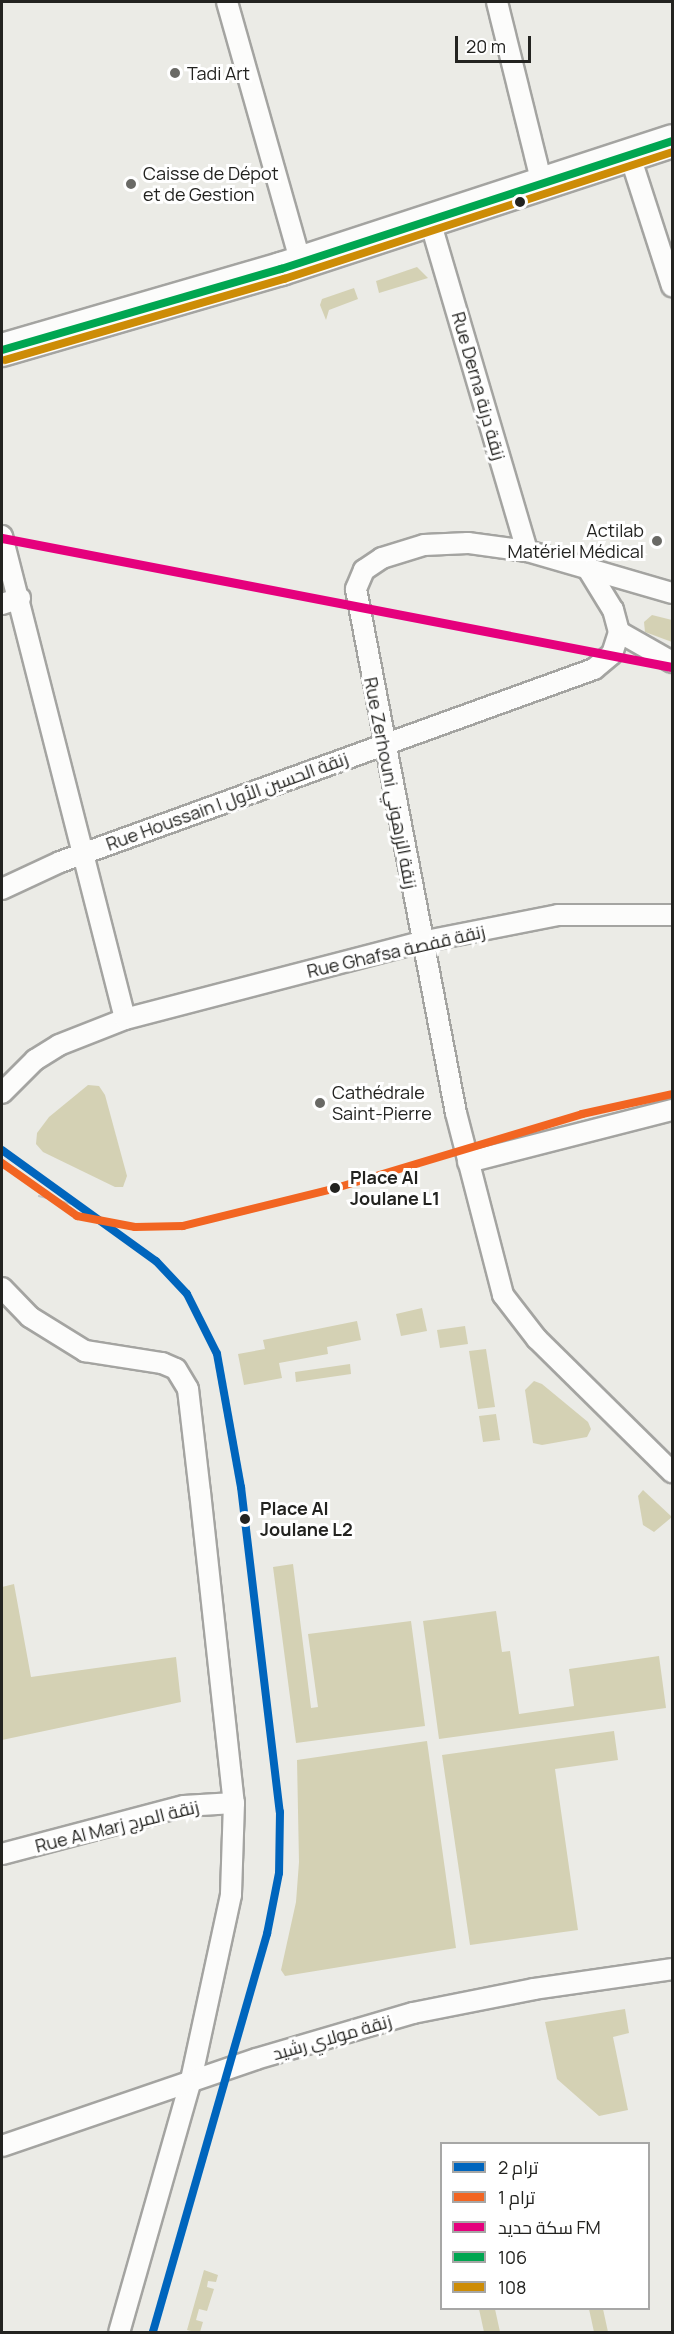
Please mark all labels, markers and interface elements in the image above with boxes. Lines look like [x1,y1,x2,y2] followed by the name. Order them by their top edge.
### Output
[458,24,534,62] scale bar
[466,34,506,58] text: 20 m
[187,62,250,84] place label: Tadi Art
[168,66,182,80] marker: Tadi Art
[143,163,279,206] place label: Caisse de Dépot et de Gestion
[124,177,138,191] marker: Caisse de Dépot et de Gestion
[514,196,526,208] unlabelled marker
[447,309,511,463] street label: Rue Derna زنقة درنة
[508,520,644,562] place label: Actilab Matériel Médical
[648,532,666,550] marker: Actilab Matériel Médical
[360,675,422,891] street label: Rue Zerhouni زنقة الزرهوني
[103,747,351,855] street label: Rue Houssain I زنقة الحسين الأول
[305,920,487,982] street label: Rue Ghafsa زنقة قفصة
[332,1082,432,1124] place label: Cathédrale Saint-Pierre
[313,1096,327,1110] marker: Cathédrale Saint-Pierre
[350,1167,440,1210] place label: Place Al Joulane L1
[325,1178,345,1198] marker: Place Al Joulane L1
[260,1498,353,1540] place label: Place Al Joulane L2
[235,1509,255,1529] marker: Place Al Joulane L2
[33,1795,201,1857] street label: Rue Al Marj زنقة المرج
[270,2010,394,2064] street label: زنقة مولاي رشيد
[440,2142,650,2310] legend
[498,2155,538,2179] text: ترام 2
[498,2185,535,2209] text: ترام 1
[498,2215,601,2239] text: سكة حديد FM
[498,2245,527,2269] text: 106
[498,2275,526,2299] text: 108

